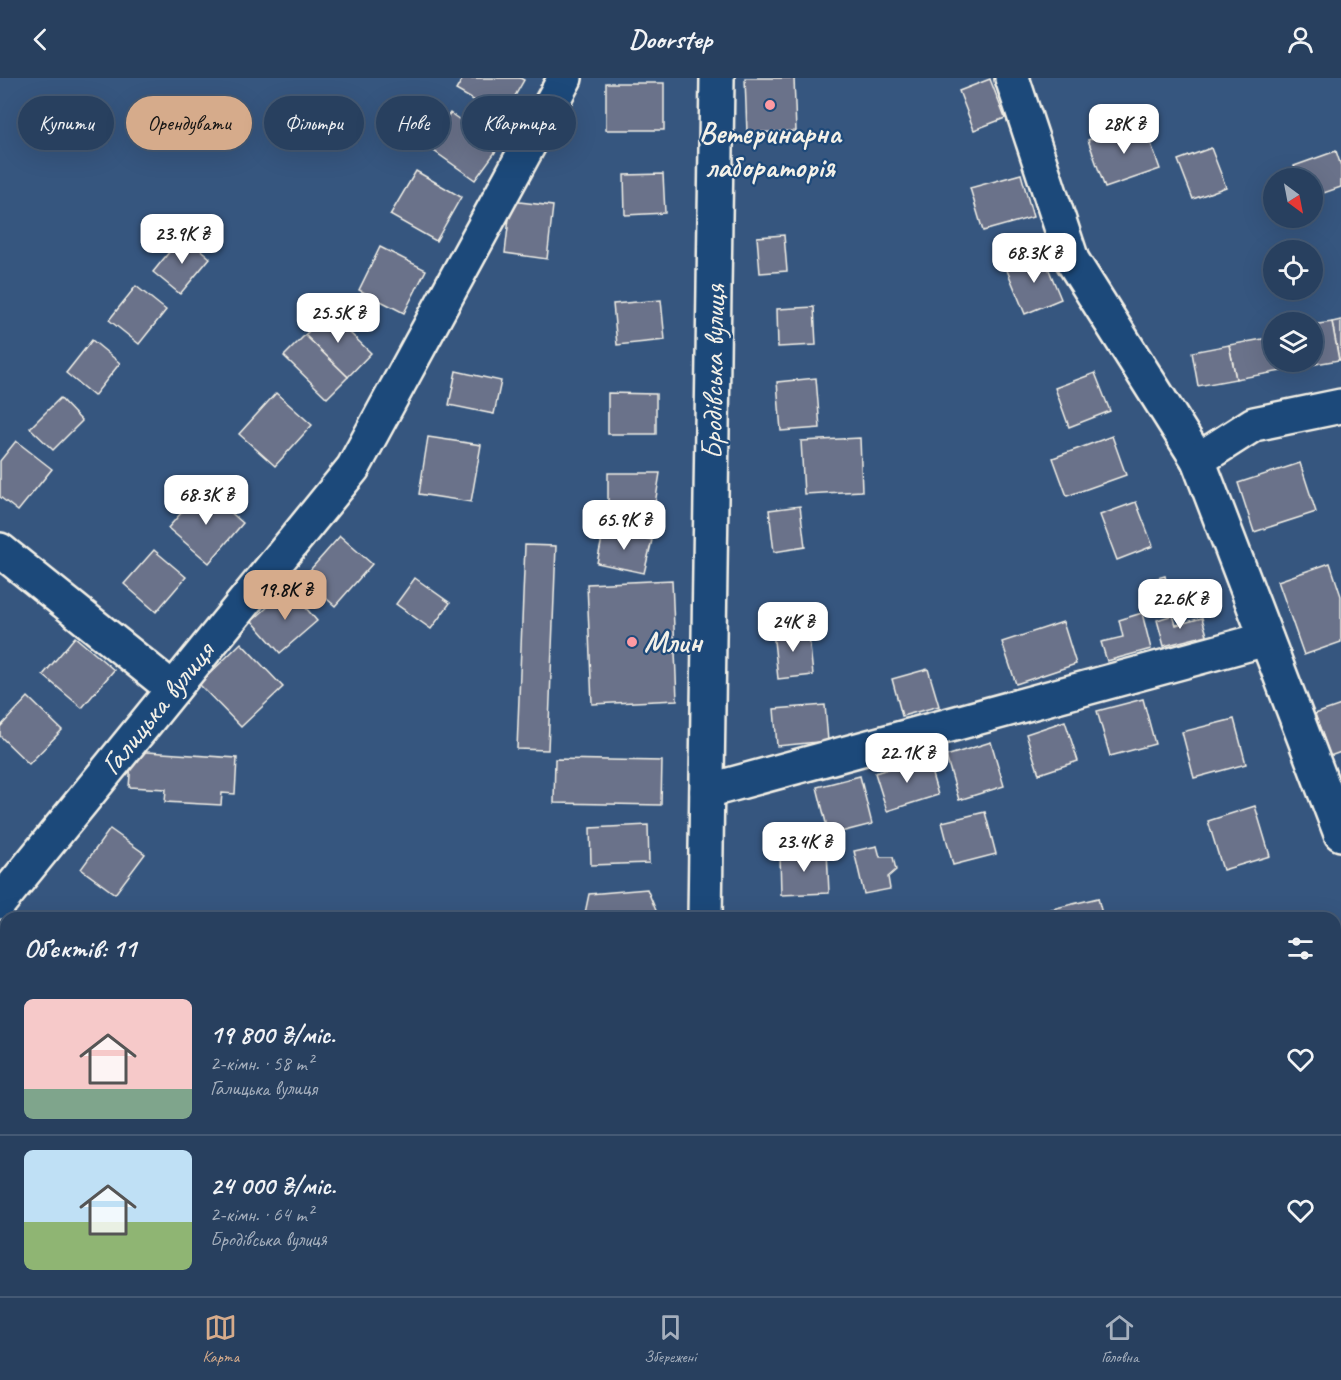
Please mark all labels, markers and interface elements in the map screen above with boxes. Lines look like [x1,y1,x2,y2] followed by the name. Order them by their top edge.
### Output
[629,22,712,56] text: Doorstep
[24,23,57,56] icon: back
[1284,23,1317,56] icon: person
[18,96,114,150] chip: Купити
[126,96,252,150] chip: Орендувати
[264,96,364,150] chip: Фільтри
[376,96,450,150] chip: Нове
[462,96,576,150] chip: Квартира
[763,98,777,112] marker: Ветеринарна лабораторія
[1082,104,1166,155] pin: 28K ₴
[1103,111,1145,136] text: 28K ₴
[699,114,843,186] place label: Ветеринарна лабораторія
[1263,168,1323,228] north arrow
[1263,168,1323,372] map controls
[127,214,237,265] pin: 23.9K ₴
[155,221,209,246] text: 23.9K ₴
[979,233,1089,284] pin: 68.3K ₴
[1006,240,1062,265] text: 68.3K ₴
[1263,240,1323,300] button: locate
[692,283,734,460] street label: Бродівська вулиця
[283,293,393,344] pin: 25.5K ₴
[311,300,365,325] text: 25.5K ₴
[1263,312,1323,372] button: layers
[151,475,261,526] pin: 68.3K ₴
[178,482,234,507] text: 68.3K ₴
[569,500,679,551] pin: 65.9K ₴
[597,507,652,532] text: 65.9K ₴
[230,570,340,621] pin: 19.8K ₴
[258,577,312,602] text: 19.8K ₴
[1125,579,1235,630] pin: 22.6K ₴
[1152,586,1208,611] text: 22.6K ₴
[751,602,835,653] pin: 24K ₴
[772,609,814,634] text: 24K ₴
[644,623,703,661] place label: Млин
[92,631,224,782] street label: Галицька вулиця
[625,635,639,649] marker: Млин
[852,733,962,784] pin: 22.1K ₴
[879,740,935,765] text: 22.1K ₴
[749,822,859,873] pin: 23.4K ₴
[776,829,832,854] text: 23.4K ₴
[24,932,136,965] text: Об’єктів: 11
[1284,932,1317,965] icon: filters
[210,1018,335,1051] text: 19 800 ₴/міс.
[72,1023,144,1095] icon: home
[1284,1043,1317,1076] icon: heart
[210,1051,313,1076] text: 2-кімн. · 58 m²
[210,1076,317,1101] text: Галицька вулиця
[210,1169,336,1202] text: 24 000 ₴/міс.
[72,1174,144,1246] icon: home
[1284,1194,1317,1227] icon: heart
[210,1202,313,1227] text: 2-кімн. · 64 m²
[210,1227,327,1252] text: Бродівська вулиця
[203,1311,239,1367] tab: Карта
[644,1311,696,1367] tab: Збережені
[1101,1311,1138,1367] tab: Головна

